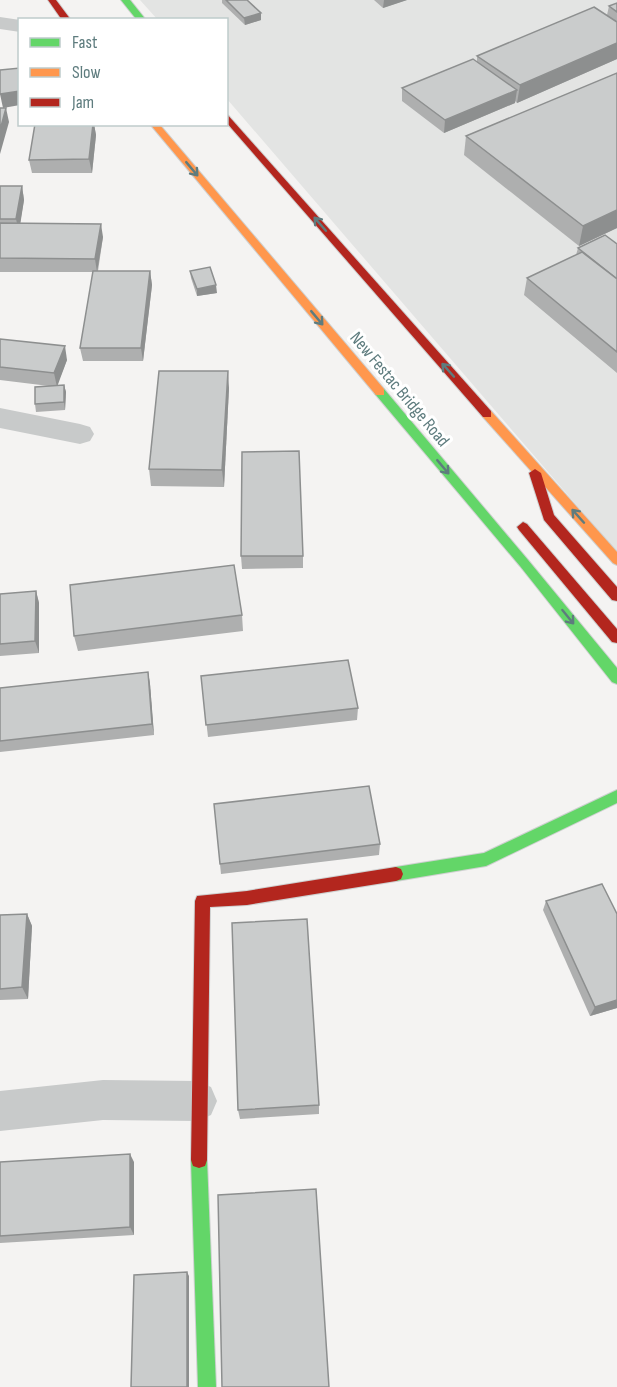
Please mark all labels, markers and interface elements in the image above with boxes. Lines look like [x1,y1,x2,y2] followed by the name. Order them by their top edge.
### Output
[18,18,228,126] legend
[72,32,98,53] text: Fast
[72,62,101,83] text: Slow
[71,92,94,113] text: Jam
[185,161,198,177] one-way arrow
[313,216,326,232] one-way arrow
[311,310,324,326] one-way arrow
[346,328,454,451] street label: New Festac Bridge Road
[441,363,455,378] one-way arrow
[436,459,450,474] one-way arrow
[571,509,585,524] one-way arrow
[561,609,574,625] one-way arrow

